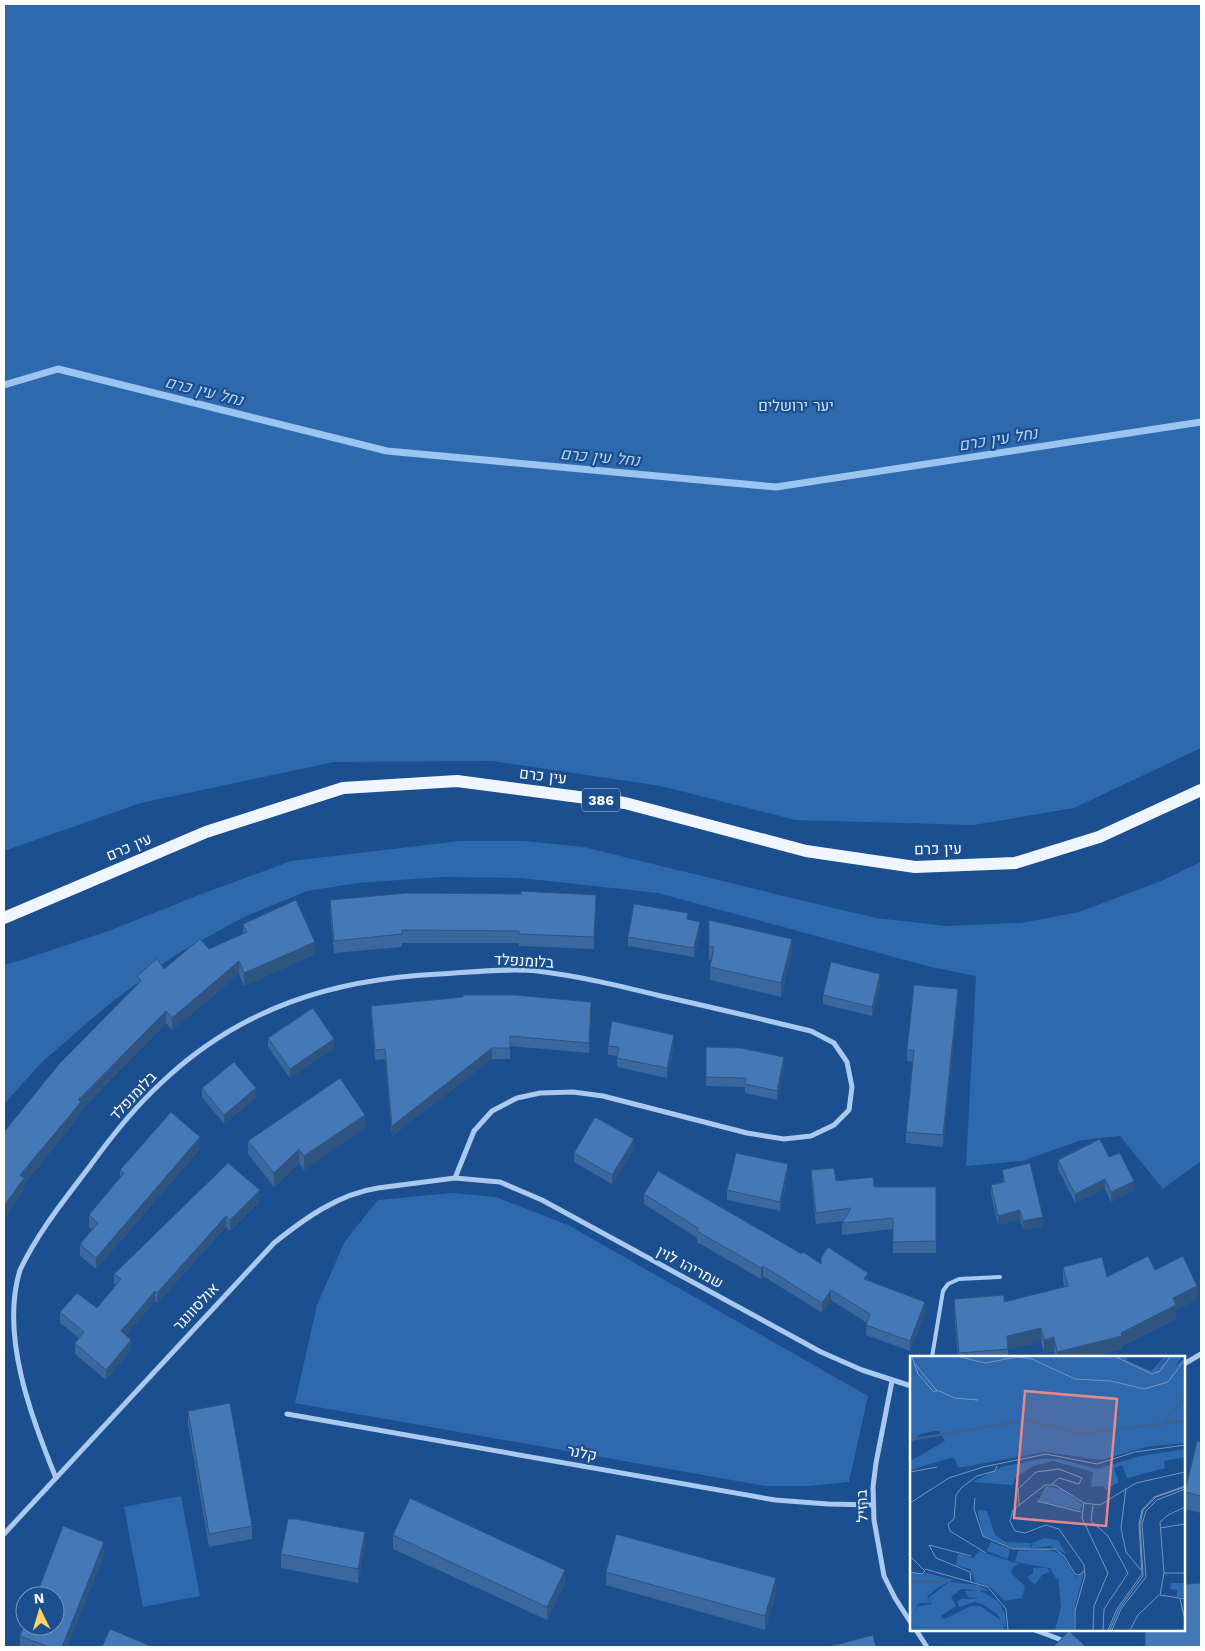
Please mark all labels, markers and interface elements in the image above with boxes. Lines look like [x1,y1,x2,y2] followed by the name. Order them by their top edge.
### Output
[163,372,246,410] water label: נחל עין כרם
[758,397,834,415] park label: יער ירושלים
[957,423,1040,455] water label: נחל עין כרם
[559,444,642,470] water label: נחל עין כרם
[518,764,568,788] street label: עין כרם
[582,788,620,812] road number: 386
[104,829,154,865] street label: עין כרם
[914,840,962,858] street label: עין כרם
[494,950,554,972] street label: בלומנפלד
[106,1068,160,1124] street label: בלומנפלד
[654,1242,726,1292] street label: שמריהו לוין
[169,1279,223,1335] street label: אולסוונגר
[910,1356,1185,1631] inset map
[566,1442,598,1464] street label: קלנר
[852,1489,872,1523] street label: ברזיל
[15,1586,65,1636] north arrow
[33,1590,45,1606] text: N

